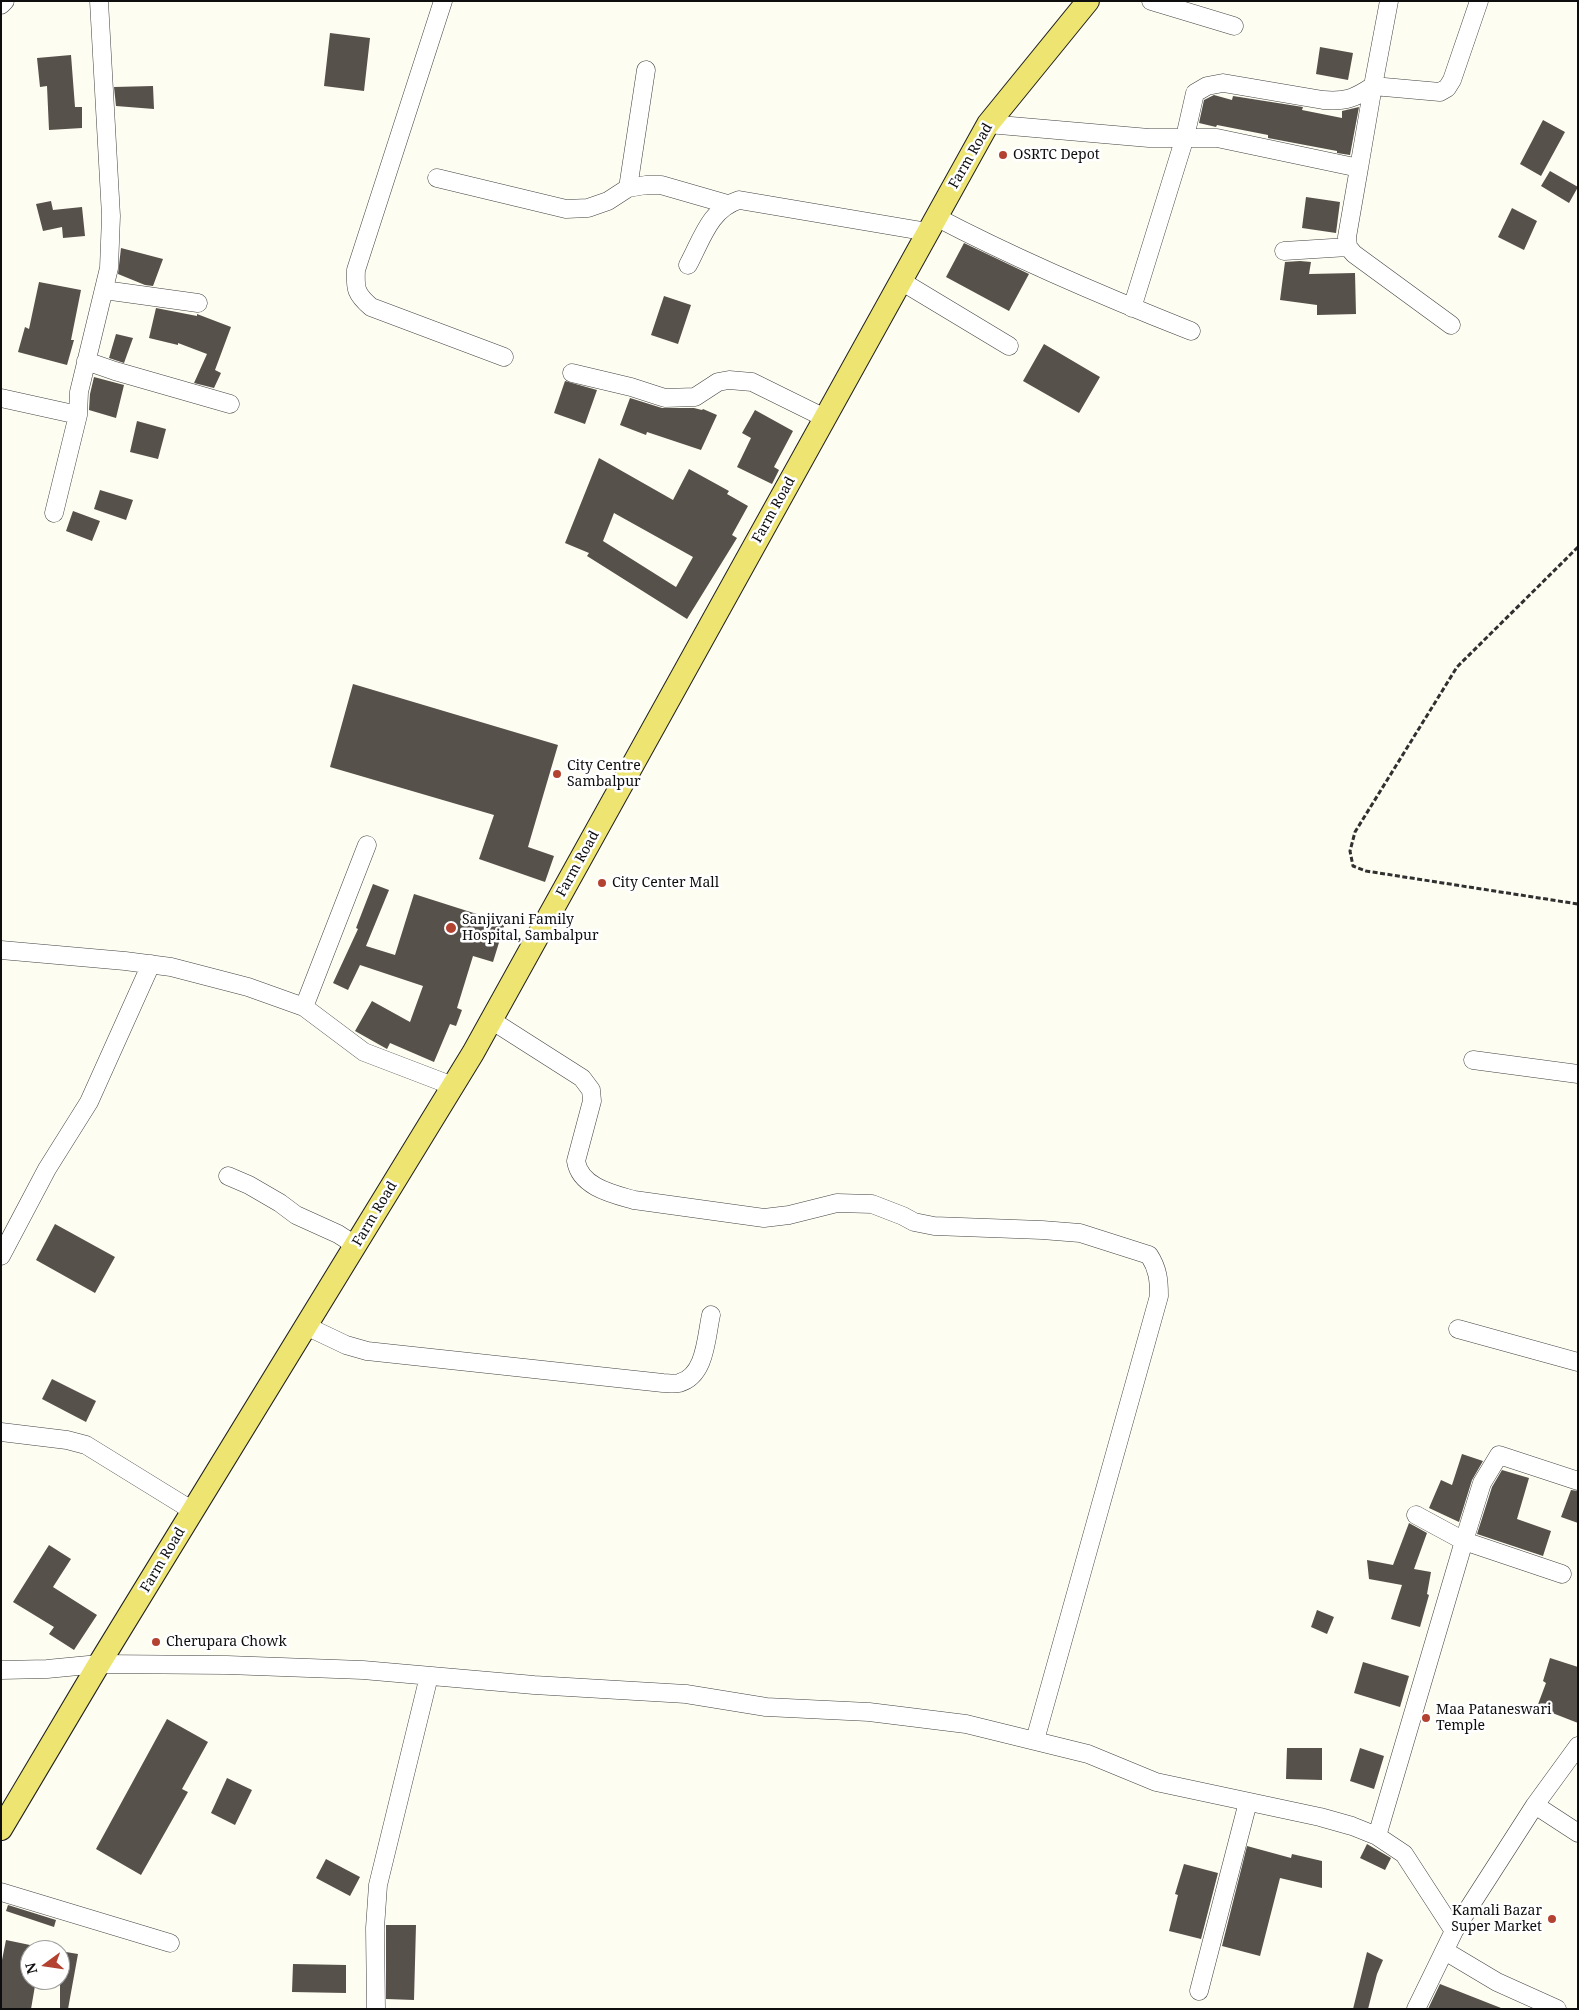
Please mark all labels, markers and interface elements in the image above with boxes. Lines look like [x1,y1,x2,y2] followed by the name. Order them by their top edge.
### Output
[946,120,996,192] street label: Farm Road
[1013,147,1100,163] place label: OSRTC Depot
[997,149,1009,161] marker: OSRTC Depot
[749,474,799,546] street label: Farm Road
[567,758,641,790] place label: City Centre Sambalpur
[551,768,563,780] marker: City Centre Sambalpur
[553,828,603,900] street label: Farm Road
[612,875,719,891] place label: City Center Mall
[596,877,608,889] marker: City Center Mall
[462,912,598,944] place label: Sanjivani Family Hospital, Sambalpur
[444,921,458,935] marker: Sanjivani Family Hospital, Sambalpur
[349,1178,401,1250] street label: Farm Road
[137,1524,189,1596] street label: Farm Road
[166,1634,287,1650] place label: Cherupara Chowk
[150,1636,162,1648] marker: Cherupara Chowk
[1436,1702,1552,1734] place label: Maa Pataneswari Temple
[1420,1712,1432,1724] marker: Maa Pataneswari Temple
[1451,1903,1542,1935] place label: Kamali Bazar Super Market
[1546,1913,1558,1925] marker: Kamali Bazar Super Market
[20,1940,70,1990] north arrow
[20,1961,41,1976] text: N

